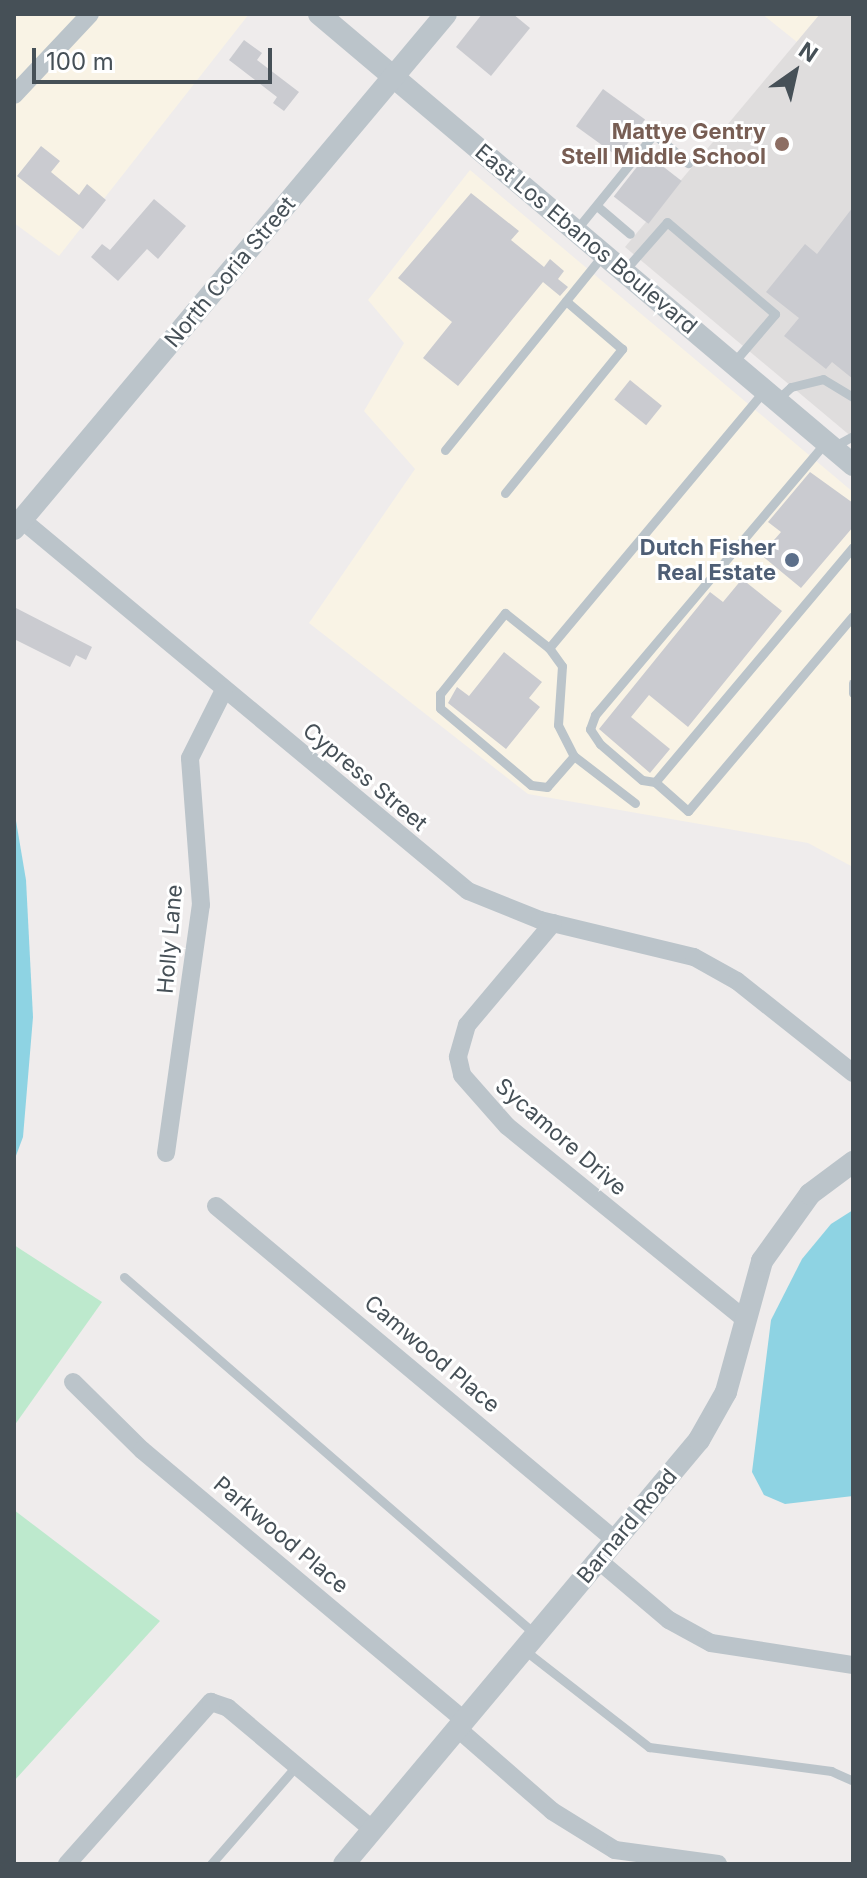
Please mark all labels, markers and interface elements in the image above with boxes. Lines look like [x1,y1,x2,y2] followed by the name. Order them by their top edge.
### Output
[36,32,276,82] scale bar
[755,32,835,112] north arrow
[794,37,823,68] text: N
[46,47,114,76] text: 100 m
[561,118,766,170] place label: Mattye Gentry Stell Middle School
[773,135,791,153] marker: Mattye Gentry Stell Middle School
[470,138,702,340] street label: East Los Ebanos Boulevard
[159,191,301,353] street label: North Coria Street
[640,534,776,586] place label: Dutch Fisher Real Estate
[783,551,801,569] marker: Dutch Fisher Real Estate
[297,717,433,837] street label: Cypress Street
[152,883,188,995] street label: Holly Lane
[490,1073,632,1201] street label: Sycamore Drive
[359,1290,505,1418] street label: Camwood Place
[571,1463,683,1589] street label: Barnard Road
[208,1471,354,1599] street label: Parkwood Place

